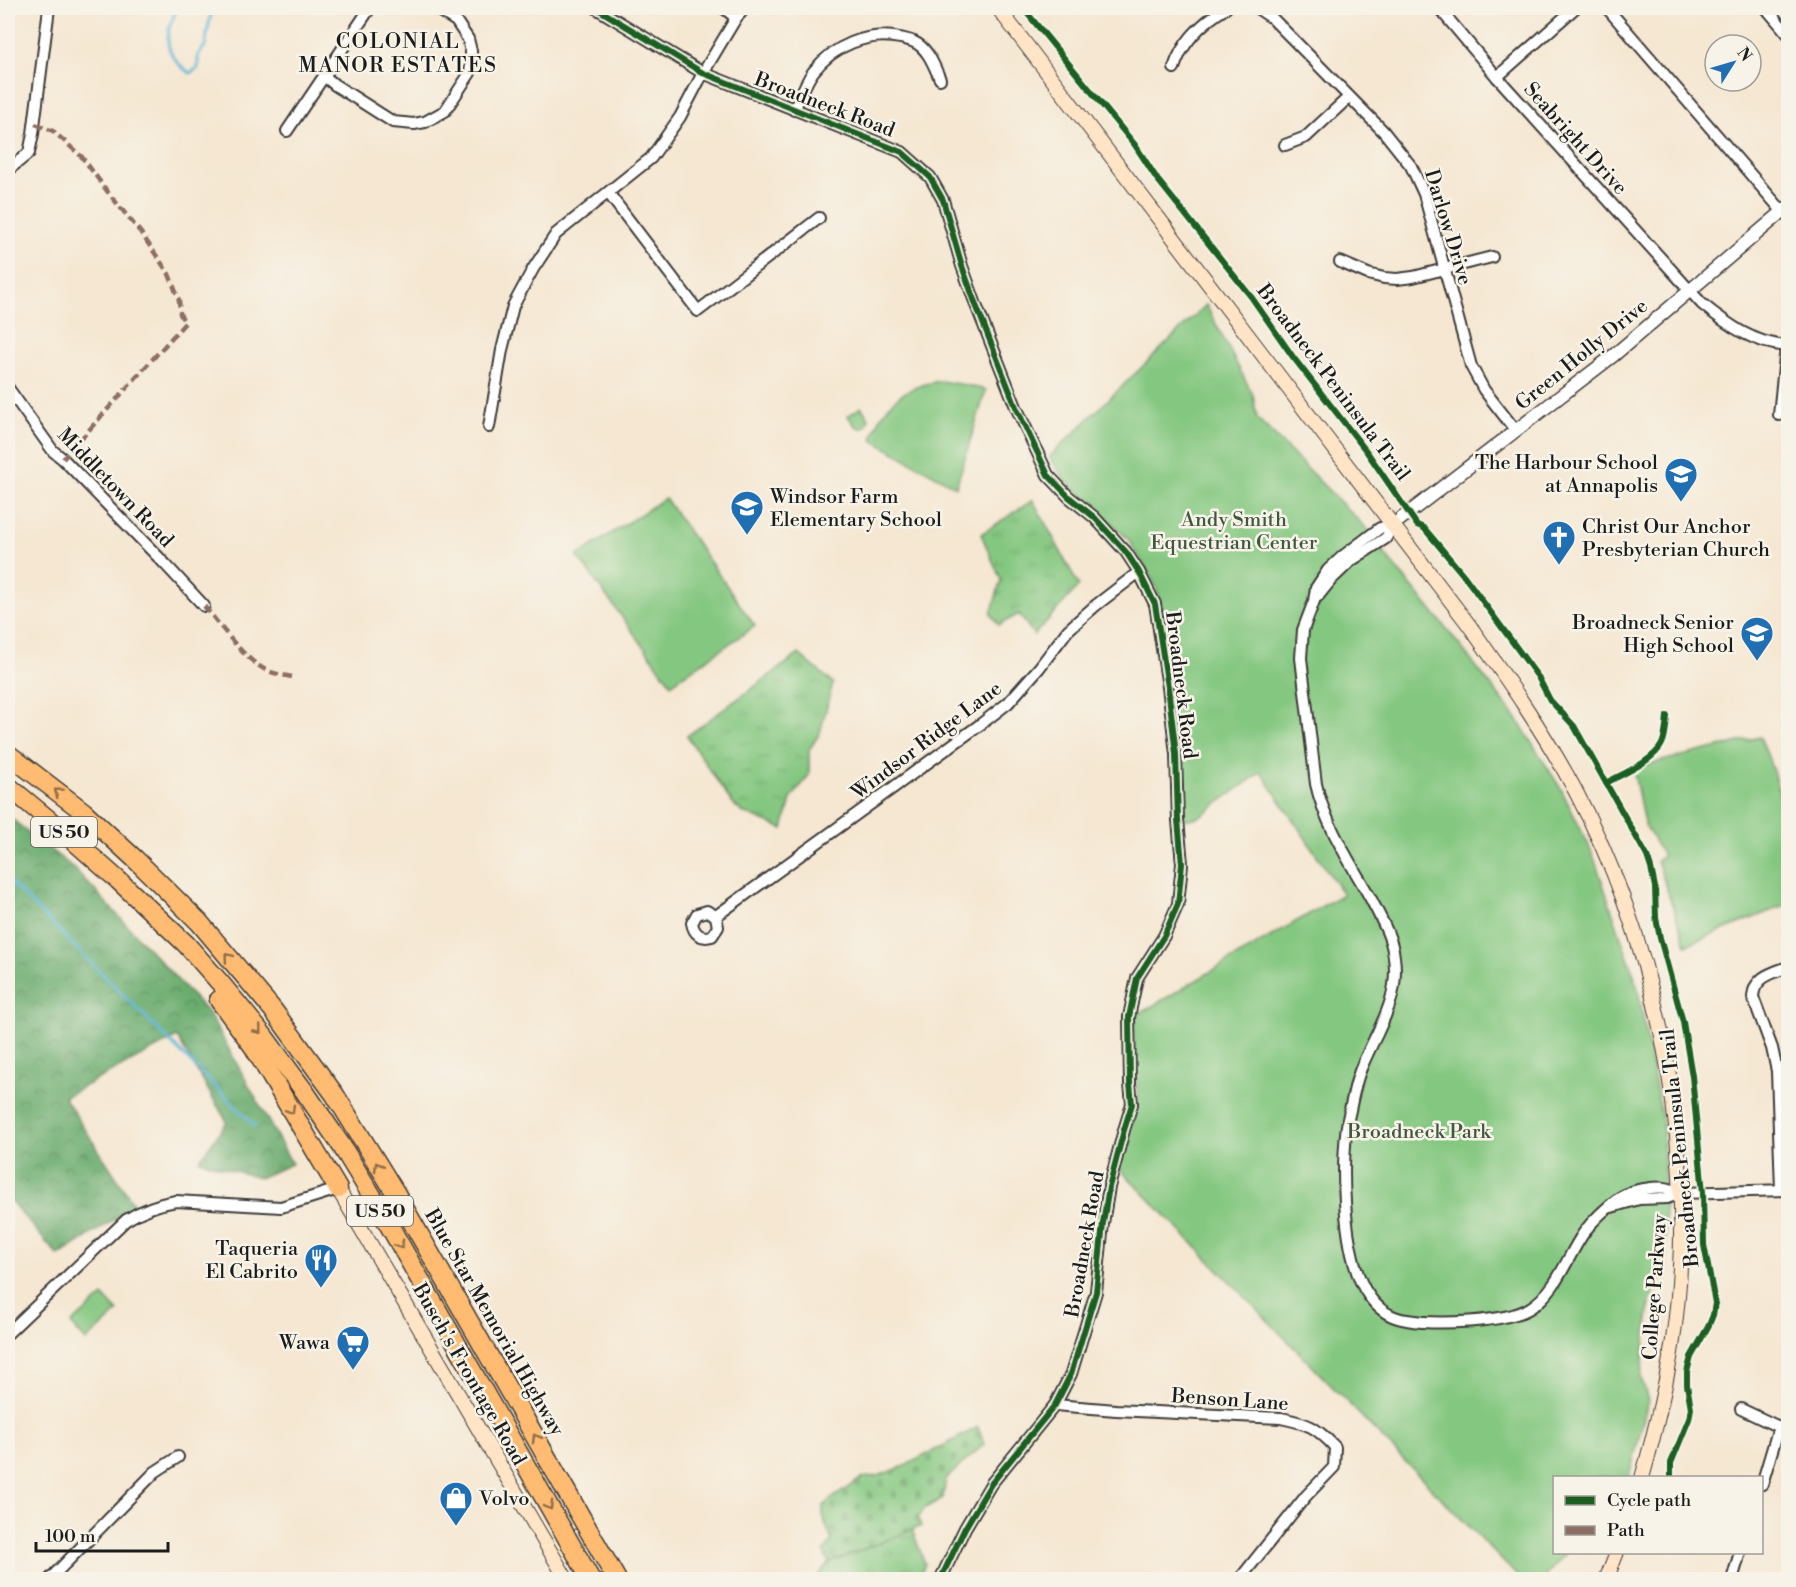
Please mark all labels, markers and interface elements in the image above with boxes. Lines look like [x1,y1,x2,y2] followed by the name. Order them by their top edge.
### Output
[298,29,498,79] district label: COLONIAL MANOR ESTATES
[1703,33,1763,93] north arrow
[1732,44,1756,66] text: N
[750,67,899,144] street label: Broadneck Road
[1518,77,1632,201] street label: Seabright Drive
[1418,167,1477,288] street label: Darlow Drive
[1250,279,1415,486] street label: Broadneck Peninsula Trail
[1511,294,1653,416] street label: Green Holly Drive
[51,423,179,554] street label: Middletown Road
[1475,451,1658,499] place label: The Harbour School at Annapolis
[1663,456,1699,503] school or university icon: The Harbour School at Annapolis
[769,485,942,533] place label: Windsor Farm Elementary School
[729,489,765,536] school or university icon: Windsor Farm Elementary School
[1151,508,1318,556] park label: Andy Smith Equestrian Center
[1582,515,1770,563] place label: Christ Our Anchor Presbyterian Church
[1541,519,1577,566] church icon: Christ Our Anchor Presbyterian Church
[1159,609,1202,761] street label: Broadneck Road
[1571,611,1734,659] place label: Broadneck Senior High School
[1739,615,1775,662] school or university icon: Broadneck Senior High School
[846,677,1007,806] street label: Windsor Ridge Lane
[54,789,65,800] one-way arrow
[31,817,97,847] road number: US 50
[224,953,235,964] one-way arrow
[251,1023,262,1034] one-way arrow
[1656,1027,1706,1269] street label: Broadneck Peninsula Trail
[284,1104,296,1114] one-way arrow
[1346,1120,1492,1145] park label: Broadneck Park
[374,1162,386,1172] one-way arrow
[1060,1168,1111,1320] street label: Broadneck Road
[347,1196,413,1226] road number: US 50
[418,1204,569,1441] street label: Blue Star Memorial Highway
[1638,1213,1673,1361] street label: College Parkway
[205,1237,299,1285] place label: Taqueria El Cabrito
[393,1239,404,1249] one-way arrow
[303,1242,339,1289] restaurant icon: Taqueria El Cabrito
[406,1278,531,1471] street label: Busch's Frontage Road
[335,1324,371,1371] supermarket icon: Wawa
[278,1331,331,1356] place label: Wawa
[1169,1384,1289,1417] street label: Benson Lane
[531,1434,543,1444] one-way arrow
[1553,1476,1763,1554] legend
[438,1480,474,1527] shop icon: Volvo
[478,1487,530,1512] place label: Volvo
[1607,1489,1691,1512] text: Cycle path
[541,1499,553,1510] one-way arrow
[36,1515,168,1553] scale bar
[1607,1519,1645,1542] text: Path
[45,1525,96,1548] text: 100 m

